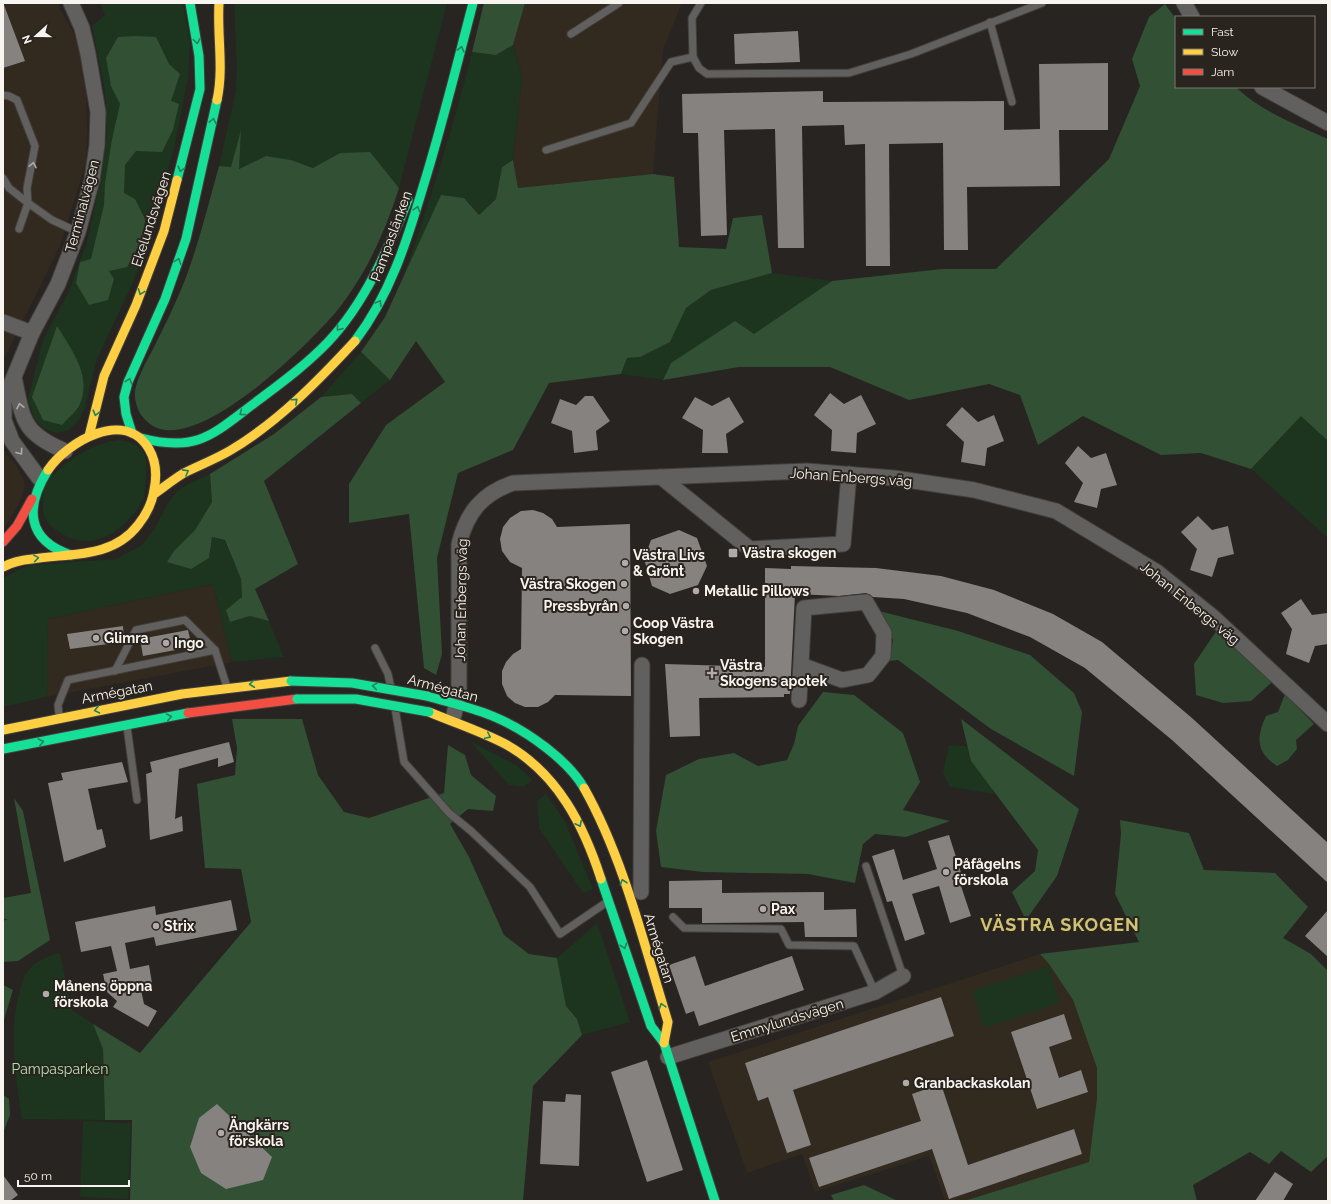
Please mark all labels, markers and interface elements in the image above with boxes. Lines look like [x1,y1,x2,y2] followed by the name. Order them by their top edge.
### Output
[16,16,56,56] north arrow
[1175,16,1315,88] legend
[1211,25,1234,39] text: Fast
[20,33,35,46] text: N
[192,38,201,44] one-way arrow
[1211,45,1238,59] text: Slow
[456,46,465,53] one-way arrow
[1211,65,1234,79] text: Jam
[209,118,217,125] one-way arrow
[62,158,102,254] street label: Terminalvägen
[28,161,36,168] one-way arrow
[177,165,186,172] one-way arrow
[128,169,174,269] street label: Ekelundsvägen
[367,189,415,283] street label: Pampaslänken
[412,206,421,213] one-way arrow
[174,258,182,265] one-way arrow
[137,289,145,296] one-way arrow
[374,300,381,307] one-way arrow
[337,323,344,330] one-way arrow
[124,378,133,385] one-way arrow
[290,399,297,406] one-way arrow
[17,403,25,410] one-way arrow
[239,408,246,415] one-way arrow
[92,410,100,417] one-way arrow
[15,448,22,455] one-way arrow
[789,465,913,489] street label: Johan Enbergs väg
[182,470,189,477] one-way arrow
[452,538,470,662] street label: Johan Enbergs väg
[742,545,836,561] place label: Västra skogen
[633,547,705,579] place label: Västra Livs & Grönt
[727,547,739,559] marker: Västra skogen
[33,554,39,563] one-way arrow
[620,558,630,568] marker: Västra Livs & Grönt
[1137,558,1243,648] street label: Johan Enbergs väg
[520,576,616,592] place label: Västra Skogen
[619,579,629,589] marker: Västra Skogen
[704,583,809,599] place label: Metallic Pillows
[691,586,701,596] marker: Metallic Pillows
[544,598,618,614] place label: Pressbyrån
[621,601,631,611] marker: Pressbyrån
[633,615,714,647] place label: Coop Västra Skogen
[620,626,630,636] marker: Coop Västra Skogen
[104,630,149,646] place label: Glimra
[91,633,101,643] marker: Glimra
[174,635,204,651] place label: Ingo
[161,638,171,648] marker: Ingo
[720,657,827,689] place label: Västra Skogens apotek
[707,668,717,678] marker: Västra Skogens apotek
[406,671,480,705] street label: Armégatan
[80,677,154,707] street label: Armégatan
[249,679,255,688] one-way arrow
[372,682,378,691] one-way arrow
[93,706,100,714] one-way arrow
[166,713,172,721] one-way arrow
[484,731,491,739] one-way arrow
[38,738,44,746] one-way arrow
[574,820,582,828] one-way arrow
[954,856,1021,888] place label: Påfågelns förskola
[941,867,951,877] marker: Påfågelns förskola
[620,878,628,885] one-way arrow
[771,901,796,917] place label: Pax
[758,904,768,914] marker: Pax
[641,911,677,985] street label: Armégatan
[980,914,1140,935] district label: VÄSTRA SKOGEN
[164,918,195,934] place label: Strix
[151,921,161,931] marker: Strix
[619,943,628,950] one-way arrow
[54,978,152,1010] place label: Månens öppna förskola
[41,989,51,999] marker: Månens öppna förskola
[729,995,845,1045] street label: Emmylundsvägen
[658,1002,667,1009] one-way arrow
[12,1061,108,1077] park label: Pampasparken
[914,1075,1030,1091] place label: Granbackaskolan
[901,1078,911,1088] marker: Granbackaskolan
[229,1116,289,1149] place label: Ängkärrs förskola
[216,1128,226,1138] marker: Ängkärrs förskola
[18,1162,129,1188] scale bar
[24,1169,52,1183] text: 50 m

